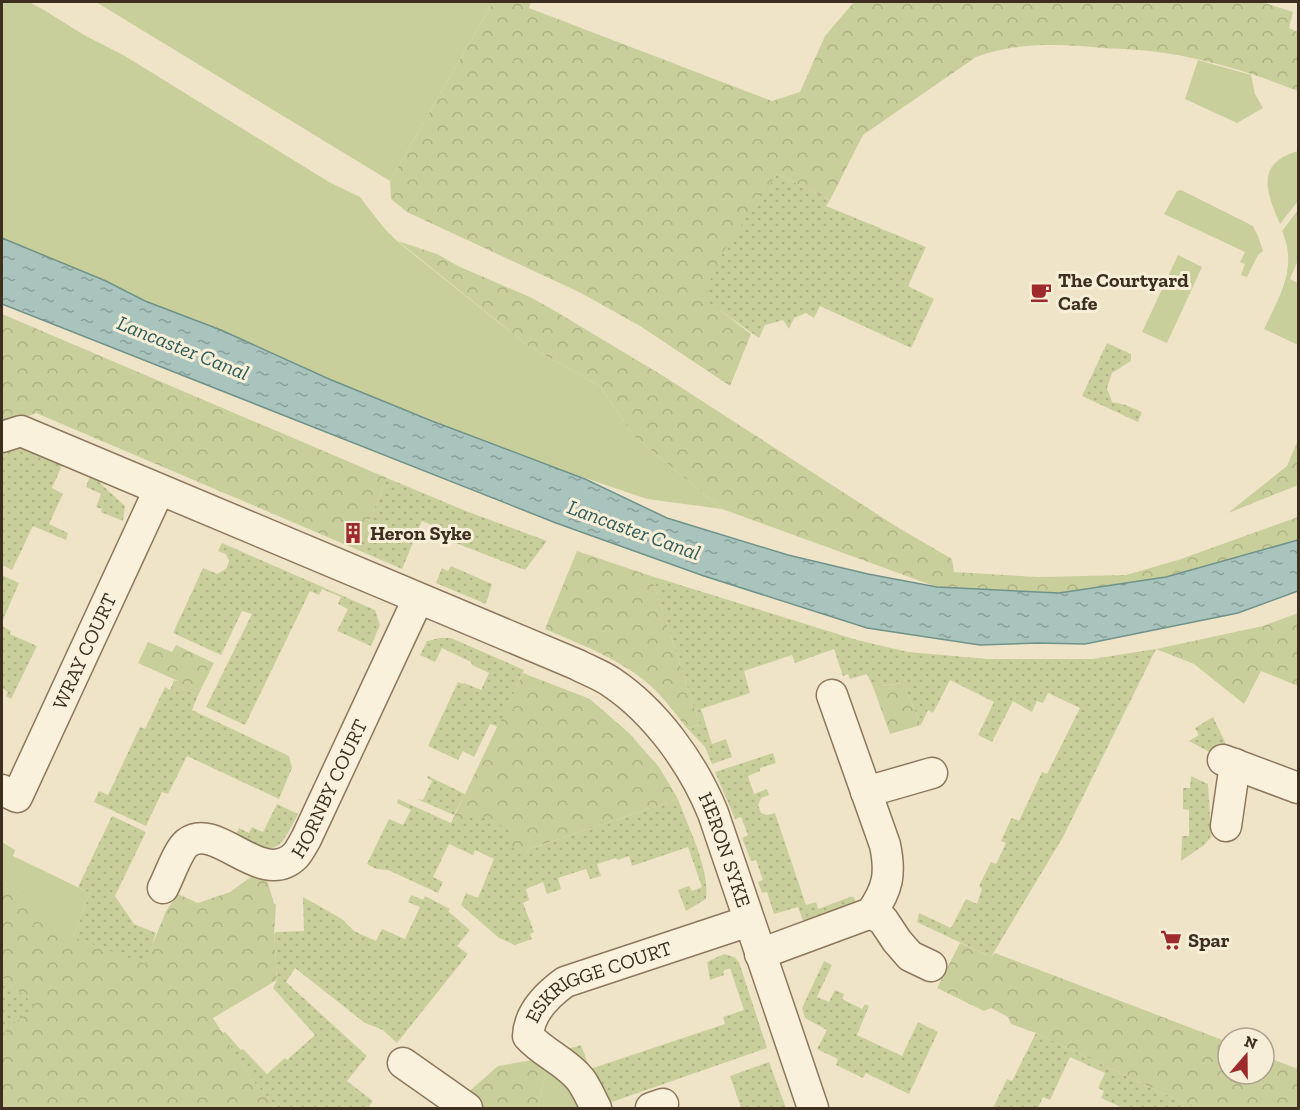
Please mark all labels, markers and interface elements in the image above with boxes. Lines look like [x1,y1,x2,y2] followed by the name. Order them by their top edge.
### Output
[1058,268,1189,315] place label: The Courtyard Cafe
[1029,280,1053,304] cafe icon: The Courtyard Cafe
[114,310,253,385] water label: Lancaster Canal
[564,494,704,565] water label: Lancaster Canal
[341,521,365,545] building icon: Heron Syke
[370,521,472,545] place label: Heron Syke
[47,590,121,713] street label: WRAY COURT
[286,715,372,862] street label: HORNBY COURT
[693,788,756,910] street label: HERON SYKE
[1159,928,1183,952] supermarket icon: Spar
[1188,928,1230,952] place label: Spar
[520,936,675,1026] street label: ESKRIGGE COURT
[1216,1026,1276,1086] north arrow
[1242,1031,1260,1053] text: N

